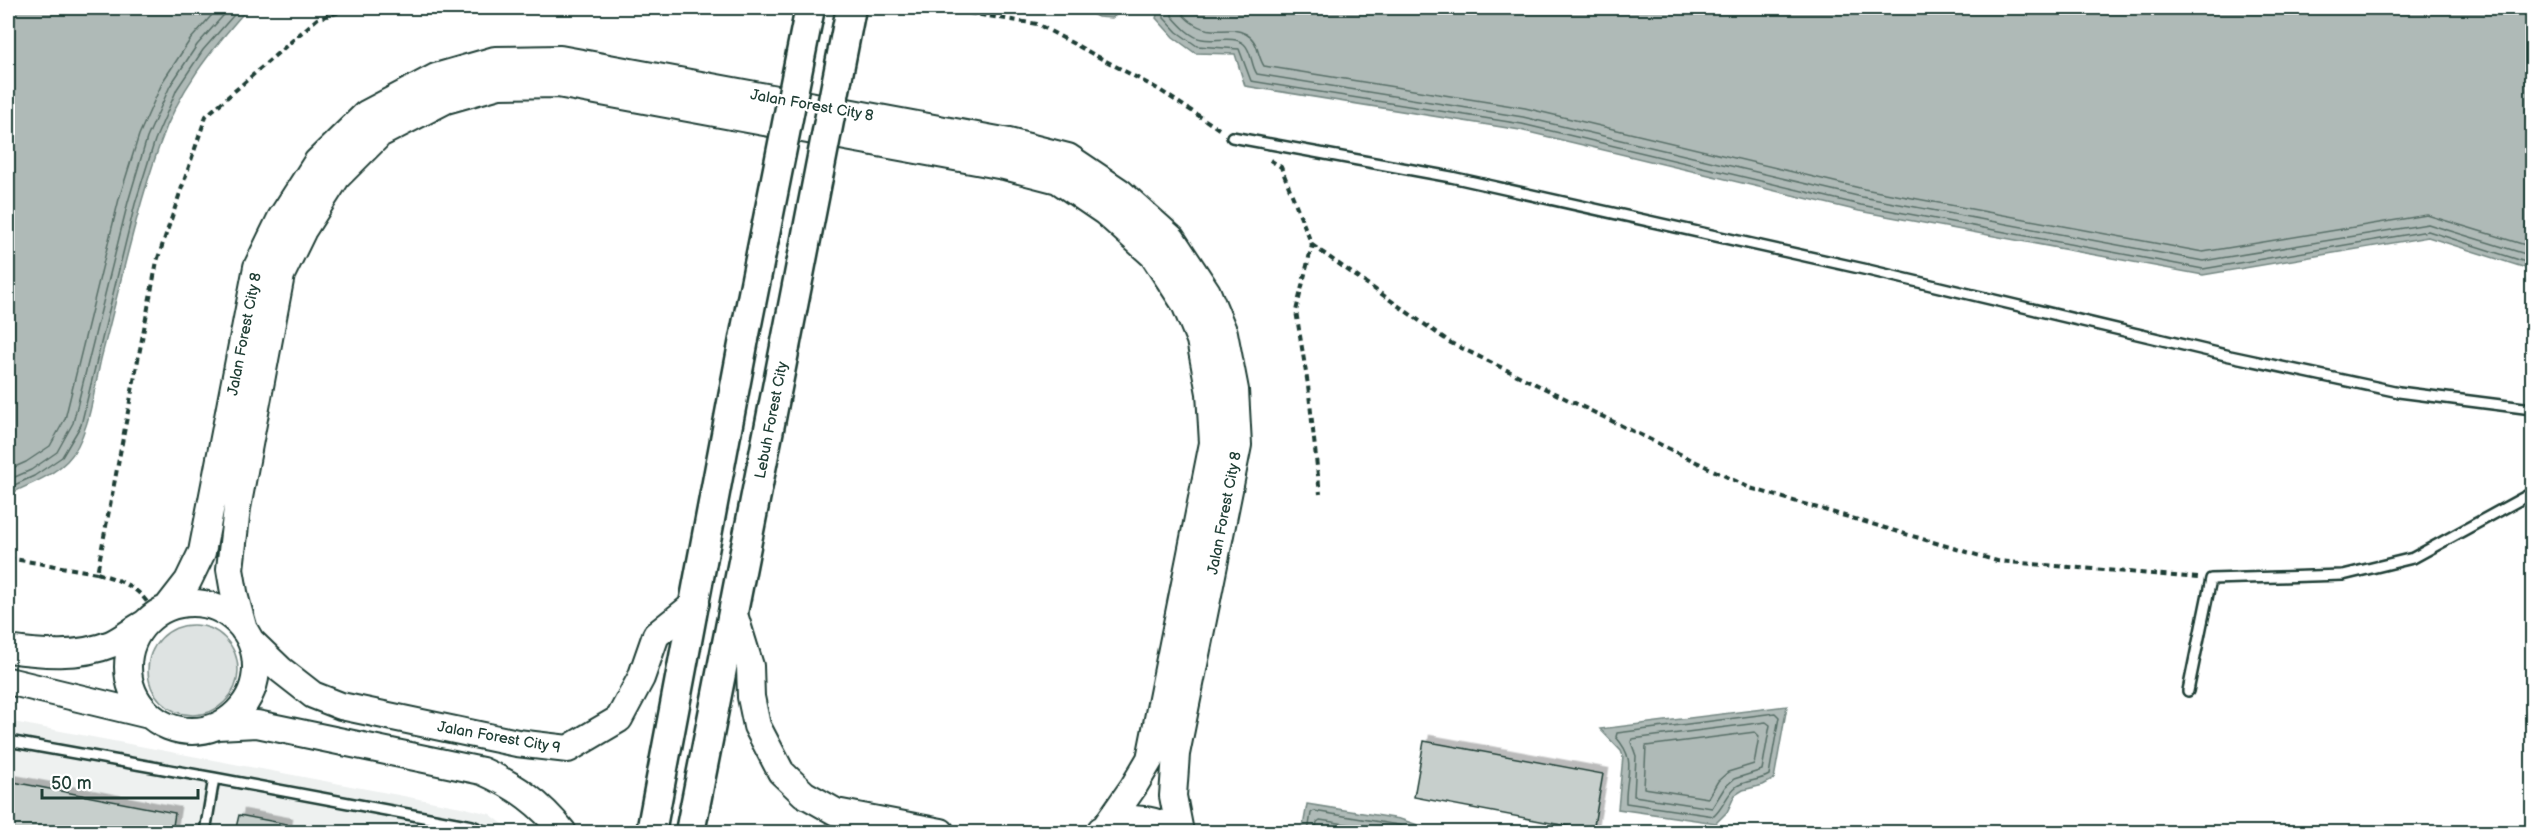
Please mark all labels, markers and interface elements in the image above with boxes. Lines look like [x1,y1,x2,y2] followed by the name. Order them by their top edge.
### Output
[749,85,875,126] street label: Jalan Forest City 8
[223,271,266,397] street label: Jalan Forest City 8
[751,360,792,480] street label: Lebuh Forest City
[1203,450,1246,576] street label: Jalan Forest City 8
[436,717,562,758] street label: Jalan Forest City 9
[42,762,198,800] scale bar
[51,773,92,794] text: 50 m

